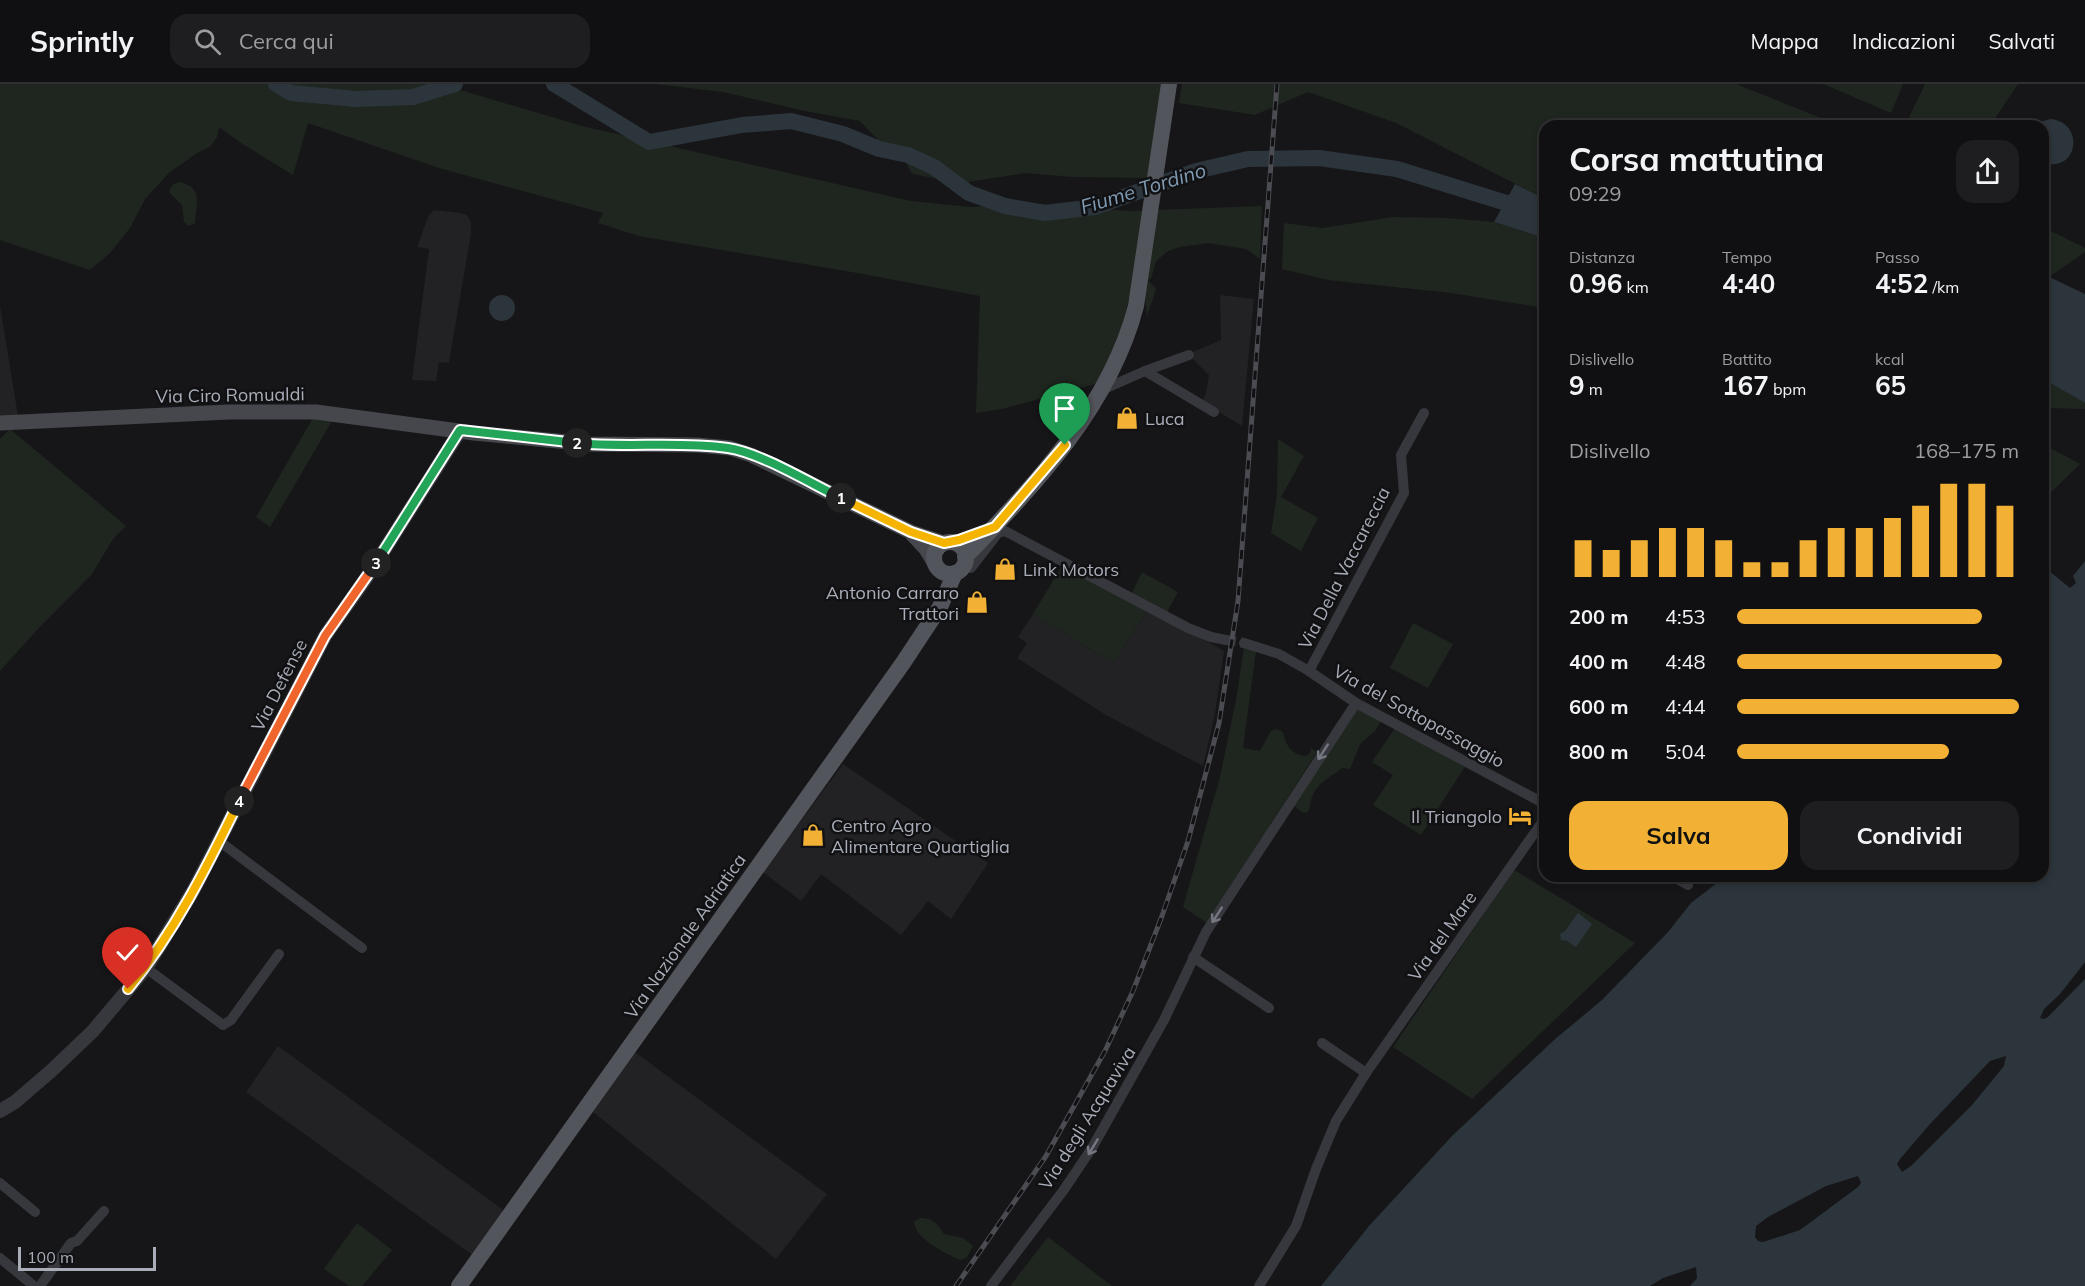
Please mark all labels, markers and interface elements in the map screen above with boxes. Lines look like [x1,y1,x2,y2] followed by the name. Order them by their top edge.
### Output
[170,14,590,68] search box
[30,24,134,59] text: Sprintly
[191,25,224,58] icon: search
[239,27,334,55] text: Cerca qui
[1751,28,1819,54] text: Mappa
[1852,28,1955,54] text: Indicazioni
[1988,28,2055,54] text: Salvati
[1569,138,1824,179] text: Corsa mattutina
[1956,140,2019,203] button: share
[1077,157,1209,219] water label: Fiume Tordino
[1569,181,1622,206] text: 09:29
[1569,247,1635,267] text: Distanza
[1722,247,1772,267] text: Tempo
[1875,247,1920,267] text: Passo
[1569,267,1622,300] text: 0.96
[1722,267,1775,300] text: 4:40
[1875,267,1928,300] text: 4:52
[1622,277,1649,297] text: km
[1928,277,1959,297] text: /km
[1569,349,1634,369] text: Dislivello
[1722,349,1772,369] text: Battito
[1875,349,1904,369] text: kcal
[1569,369,1585,402] text: 9
[1722,369,1769,402] text: 167
[1875,369,1906,402] text: 65
[1585,379,1603,399] text: m
[1769,379,1806,399] text: bpm
[155,382,305,408] street label: Via Ciro Romualdi
[1039,383,1090,445] pin
[1048,392,1081,425] icon: arrive
[1114,405,1140,431] shop icon: Luca
[1145,407,1185,430] place label: Luca
[562,428,592,458] pin: 2
[572,433,582,453] text: 2
[1569,438,1650,463] text: Dislivello
[1914,438,2019,463] text: 168–175 m
[826,483,856,513] pin: 1
[1293,483,1395,653] street label: Via Della Vaccareccia
[836,488,846,508] text: 1
[361,548,391,578] pin: 3
[371,553,381,573] text: 3
[992,556,1018,582] shop icon: Link Motors
[1023,558,1119,581] place label: Link Motors
[826,581,959,625] place label: Antonio Carraro Trattori
[964,589,990,615] shop icon: Antonio Carraro Trattori
[1569,604,1628,629] text: 200 m
[1665,604,1706,629] text: 4:53
[246,635,312,735] street label: Via Defense
[1569,649,1628,674] text: 400 m
[1665,649,1706,674] text: 4:48
[1329,659,1509,773] street label: Via del Sottopassaggio
[1569,694,1628,719] text: 600 m
[1665,694,1706,719] text: 4:44
[1569,739,1628,764] text: 800 m
[1665,739,1706,764] text: 5:04
[1317,743,1329,760] one-way arrow
[224,786,254,816] pin: 4
[234,791,244,811] text: 4
[1569,801,1788,870] button: Salva
[1800,801,2019,870] button: Condividi
[1507,803,1533,829] hotel icon: Il Triangolo
[1411,805,1502,828] place label: Il Triangolo
[831,814,1010,858] place label: Centro Agro Alimentare Quartiglia
[800,822,826,848] shop icon: Centro Agro Alimentare Quartiglia
[619,849,751,1023] street label: Via Nazionale Adriatica
[1403,887,1481,985] street label: Via del Mare
[1211,907,1224,924] one-way arrow
[102,927,153,989] pin
[111,936,144,969] icon: check
[1034,1042,1140,1194] street label: Via degli Acquaviva
[1086,1138,1098,1155] one-way arrow
[18,1244,156,1272] scale bar
[27,1247,74,1267] text: 100 m

